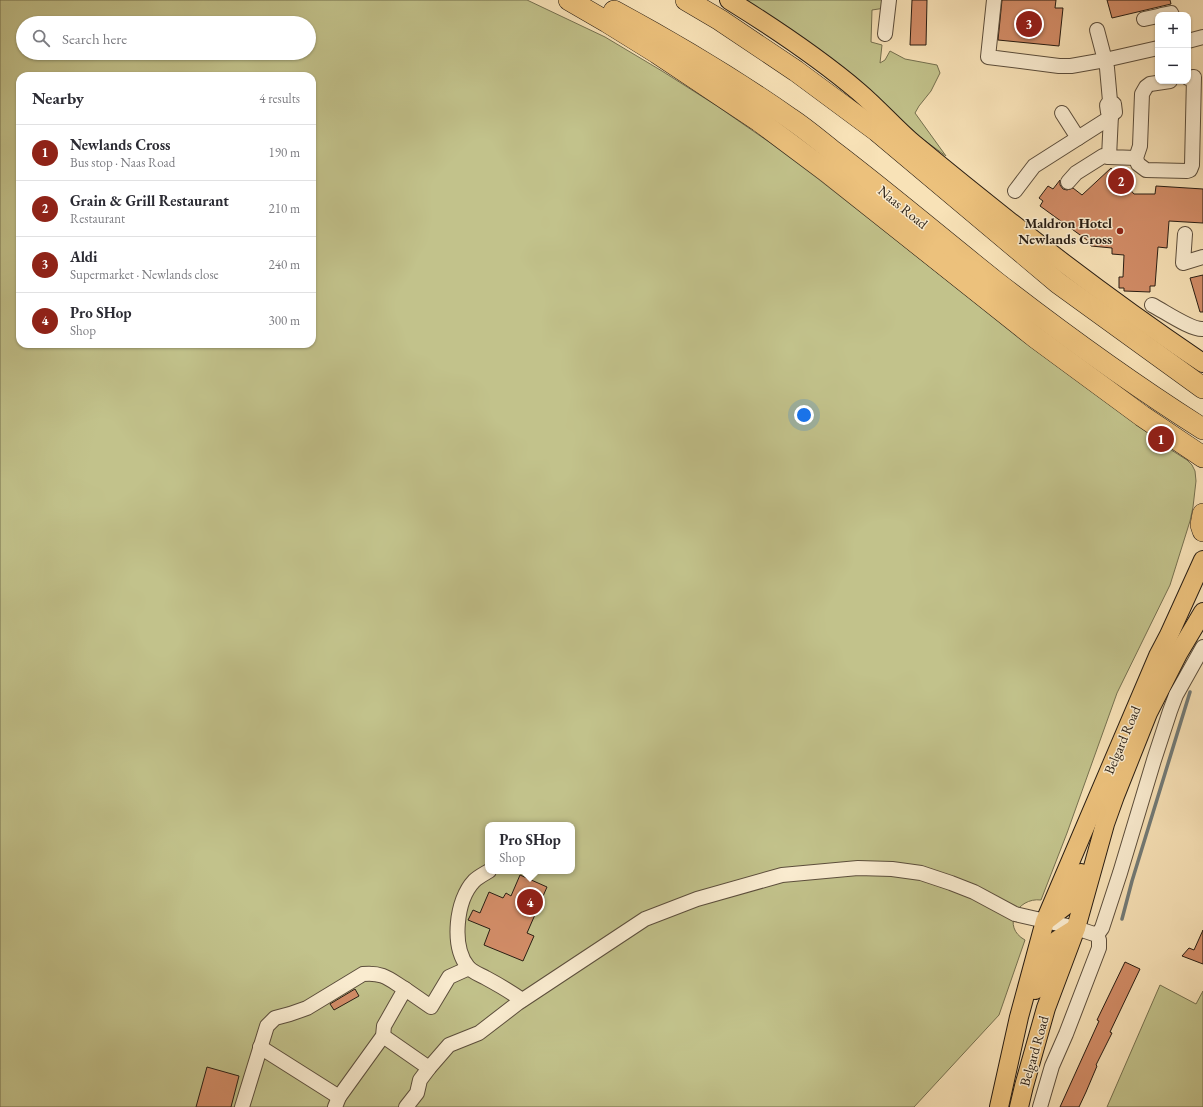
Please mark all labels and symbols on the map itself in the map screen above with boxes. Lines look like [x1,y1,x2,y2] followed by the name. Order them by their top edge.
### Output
[1016,9,1042,39] pin: 3
[1108,166,1134,196] pin: 2
[874,181,932,233] street label: Naas Road
[1018,214,1112,248] place label: Maldron Hotel Newlands Cross
[1115,226,1125,236] marker: Maldron Hotel Newlands Cross
[794,405,814,425] your location
[1148,424,1174,454] pin: 1
[1100,702,1145,777] street label: Belgard Road
[517,887,543,917] pin: 4
[1015,1013,1053,1088] street label: Belgard Road

